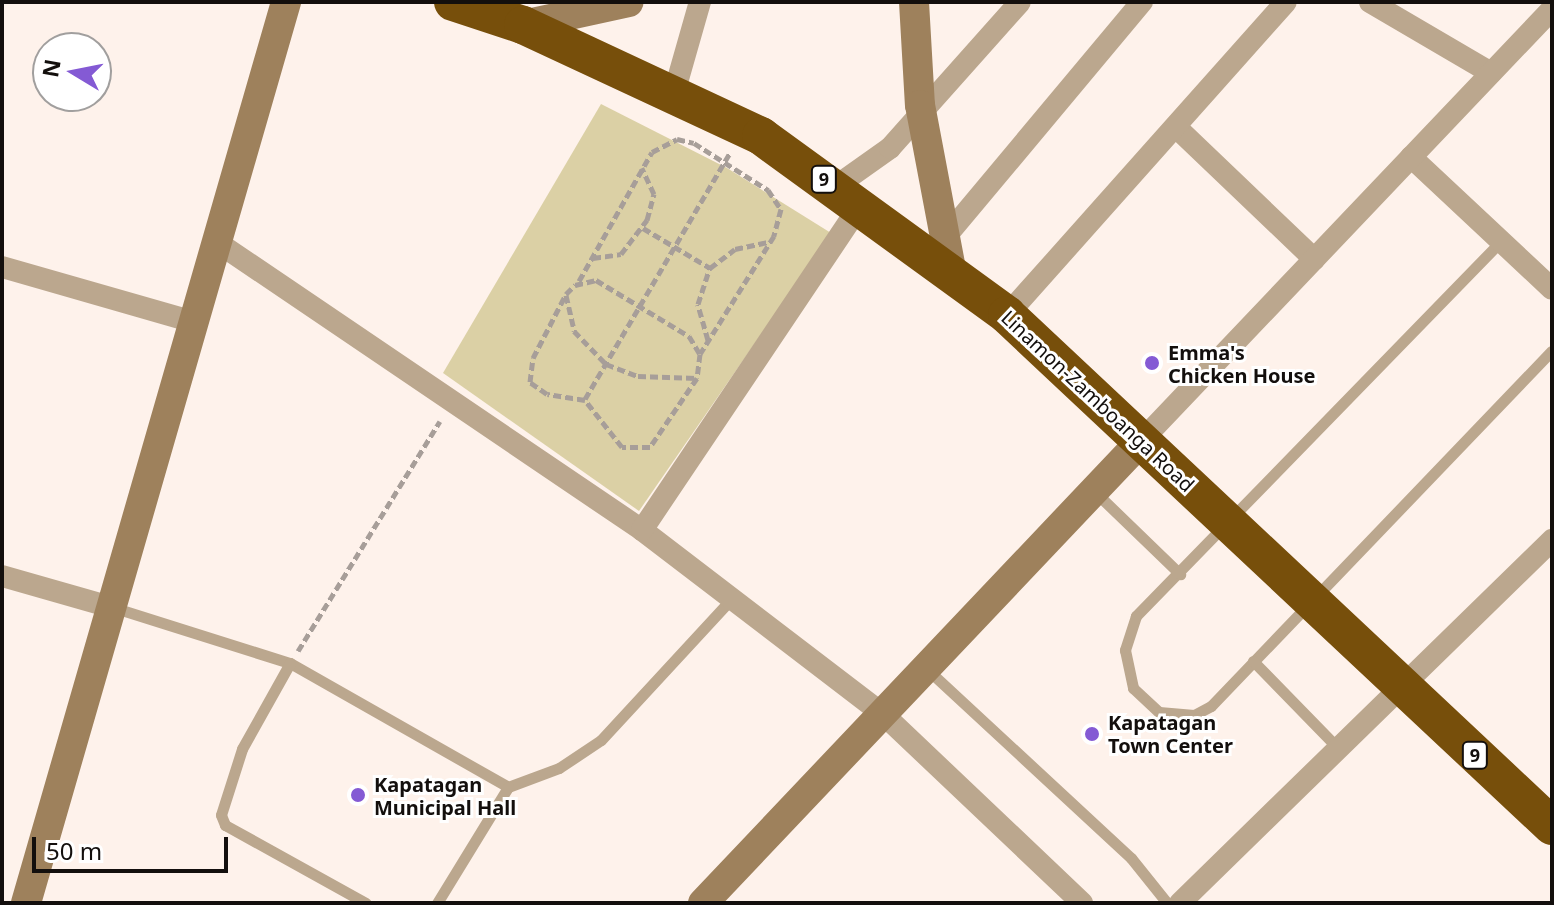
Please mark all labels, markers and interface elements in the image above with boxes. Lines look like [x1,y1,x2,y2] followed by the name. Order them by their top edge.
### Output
[32,32,112,112] north arrow
[34,57,67,80] text: N
[810,165,838,193] road number: 9
[997,305,1199,497] street label: Linamon-Zamboanga Road
[1168,340,1315,387] place label: Emma's Chicken House
[1143,354,1161,372] marker: Emma's Chicken House
[1108,710,1233,757] place label: Kapatagan Town Center
[1083,725,1101,743] marker: Kapatagan Town Center
[1461,741,1489,769] road number: 9
[374,772,516,819] place label: Kapatagan Municipal Hall
[349,786,367,804] marker: Kapatagan Municipal Hall
[36,821,232,871] scale bar
[46,834,102,867] text: 50 m

